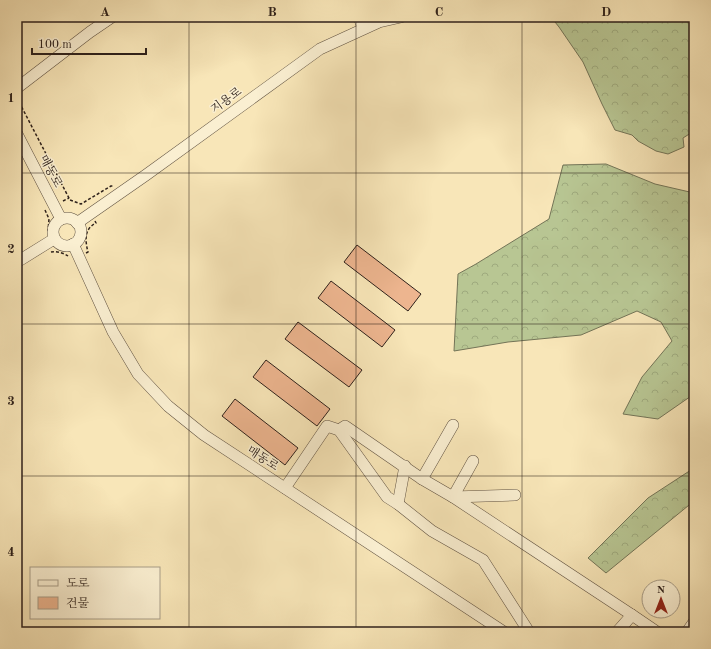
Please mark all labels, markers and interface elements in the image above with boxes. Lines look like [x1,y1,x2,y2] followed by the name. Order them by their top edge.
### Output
[100,6,110,19] text: A
[267,6,277,19] text: B
[435,6,443,19] text: C
[601,6,611,19] text: D
[32,30,146,56] scale bar
[38,39,72,51] text: 100 m
[208,85,245,116] street label: 지용로
[7,92,15,105] text: 1
[37,153,65,190] street label: 매동로
[7,243,15,256] text: 2
[7,395,15,408] text: 3
[245,443,281,474] street label: 매동로
[7,546,15,559] text: 4
[30,567,160,619] legend
[66,577,90,590] text: 도로
[641,579,681,619] north arrow
[657,585,666,596] text: N
[66,597,90,610] text: 건물

